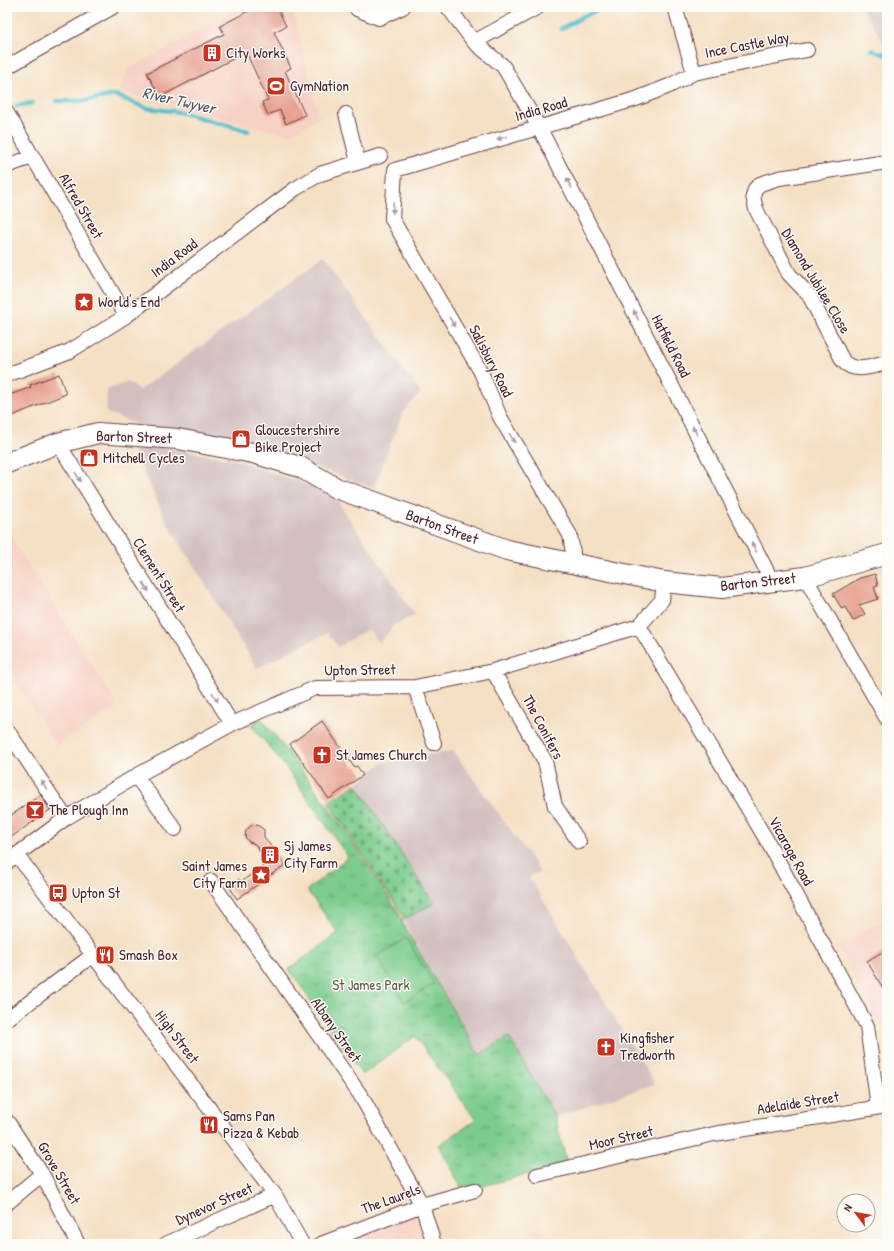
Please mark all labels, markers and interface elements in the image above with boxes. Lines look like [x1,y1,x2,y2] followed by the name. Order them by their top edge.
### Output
[703,26,791,63] street label: Ince Castle Way
[201,42,223,64] building icon: City Works
[226,42,286,63] place label: City Works
[265,75,287,97] sports icon: GymNation
[290,75,349,96] place label: GymNation
[140,81,219,119] water label: River Twyver
[512,91,570,126] street label: India Road
[496,135,508,141] one-way arrow
[54,169,109,243] street label: Alfred Street
[566,177,572,189] one-way arrow
[390,202,396,215] one-way arrow
[777,224,856,337] street label: Diamond Jubilee Close
[146,233,201,282] street label: India Road
[73,291,95,313] place icon: World's End
[98,291,160,312] place label: World's End
[633,309,640,321] one-way arrow
[647,311,696,381] street label: Hatfield Road
[449,316,456,328] one-way arrow
[464,321,519,401] street label: Salisbury Road
[255,419,340,457] place label: Gloucestershire Bike Project
[96,425,173,448] street label: Barton Street
[692,425,699,437] one-way arrow
[230,428,252,450] shop icon: Gloucestershire Bike Project
[508,433,516,443] one-way arrow
[78,447,100,469] shop icon: Mitchell Cycles
[103,447,185,468] place label: Mitchell Cycles
[74,471,81,482] one-way arrow
[403,504,482,550] street label: Barton Street
[128,533,191,617] street label: Clement Street
[751,541,757,552] one-way arrow
[719,567,797,596] street label: Barton Street
[142,582,150,592] one-way arrow
[324,658,397,681] street label: Upton Street
[518,691,569,763] street label: The Conifers
[211,692,219,702] one-way arrow
[311,744,333,766] church icon: St James Church
[336,744,427,765] place label: St James Church
[40,780,48,791] one-way arrow
[24,799,46,821] bar icon: The Plough Inn
[49,799,129,820] place label: The Plough Inn
[764,813,819,889] street label: Vicarage Road
[284,835,338,873] place label: Sj James City Farm
[259,844,281,866] building icon: Sj James City Farm
[182,855,247,893] place label: Saint James City Farm
[250,864,272,886] place icon: Saint James City Farm
[47,882,69,904] bus stop icon: Upton St
[72,882,121,903] place label: Upton St
[94,944,116,966] restaurant icon: Smash Box
[119,944,178,965] place label: Smash Box
[332,974,410,995] park label: St James Park
[306,993,367,1067] street label: Albany Street
[150,1006,205,1068] street label: High Street
[620,1027,675,1065] place label: Kingfisher Tredworth
[595,1036,617,1058] church icon: Kingfisher Tredworth
[756,1086,841,1119] street label: Adelaide Street
[223,1105,299,1143] place label: Sams Pan Pizza & Kebab
[198,1114,220,1136] restaurant icon: Sams Pan Pizza & Kebab
[587,1120,656,1155] street label: Moor Street
[33,1137,86,1209] street label: Grove Street
[172,1177,256,1230] street label: Dynevor Street
[358,1178,424,1219] street label: The Laurels
[836,1193,876,1233] north arrow
[840,1201,855,1214] text: N

